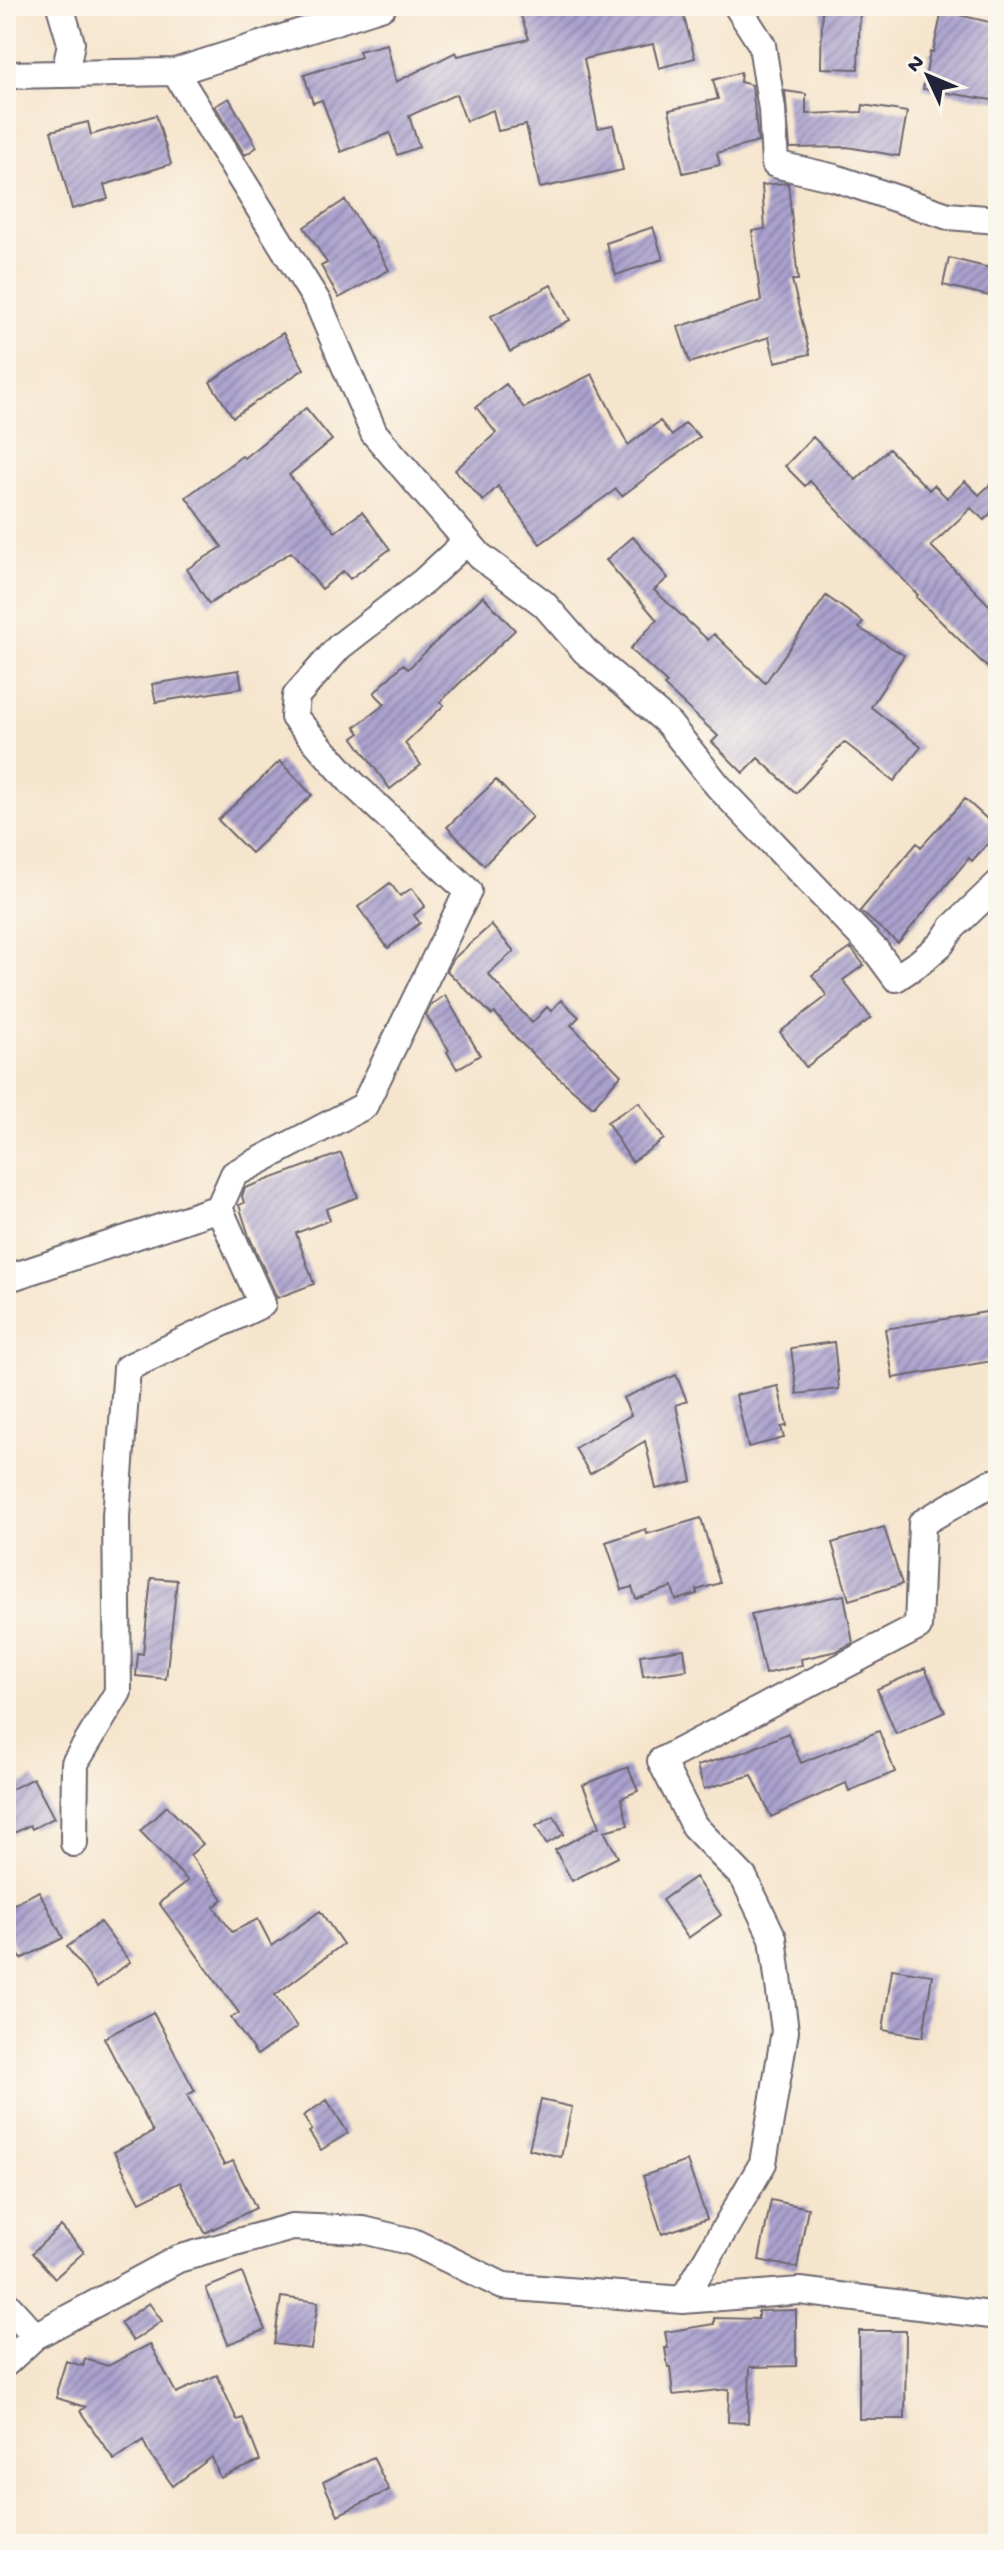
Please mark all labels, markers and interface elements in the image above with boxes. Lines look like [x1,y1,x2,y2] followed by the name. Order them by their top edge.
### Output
[888,36,968,116] north arrow
[902,51,931,79] text: N

